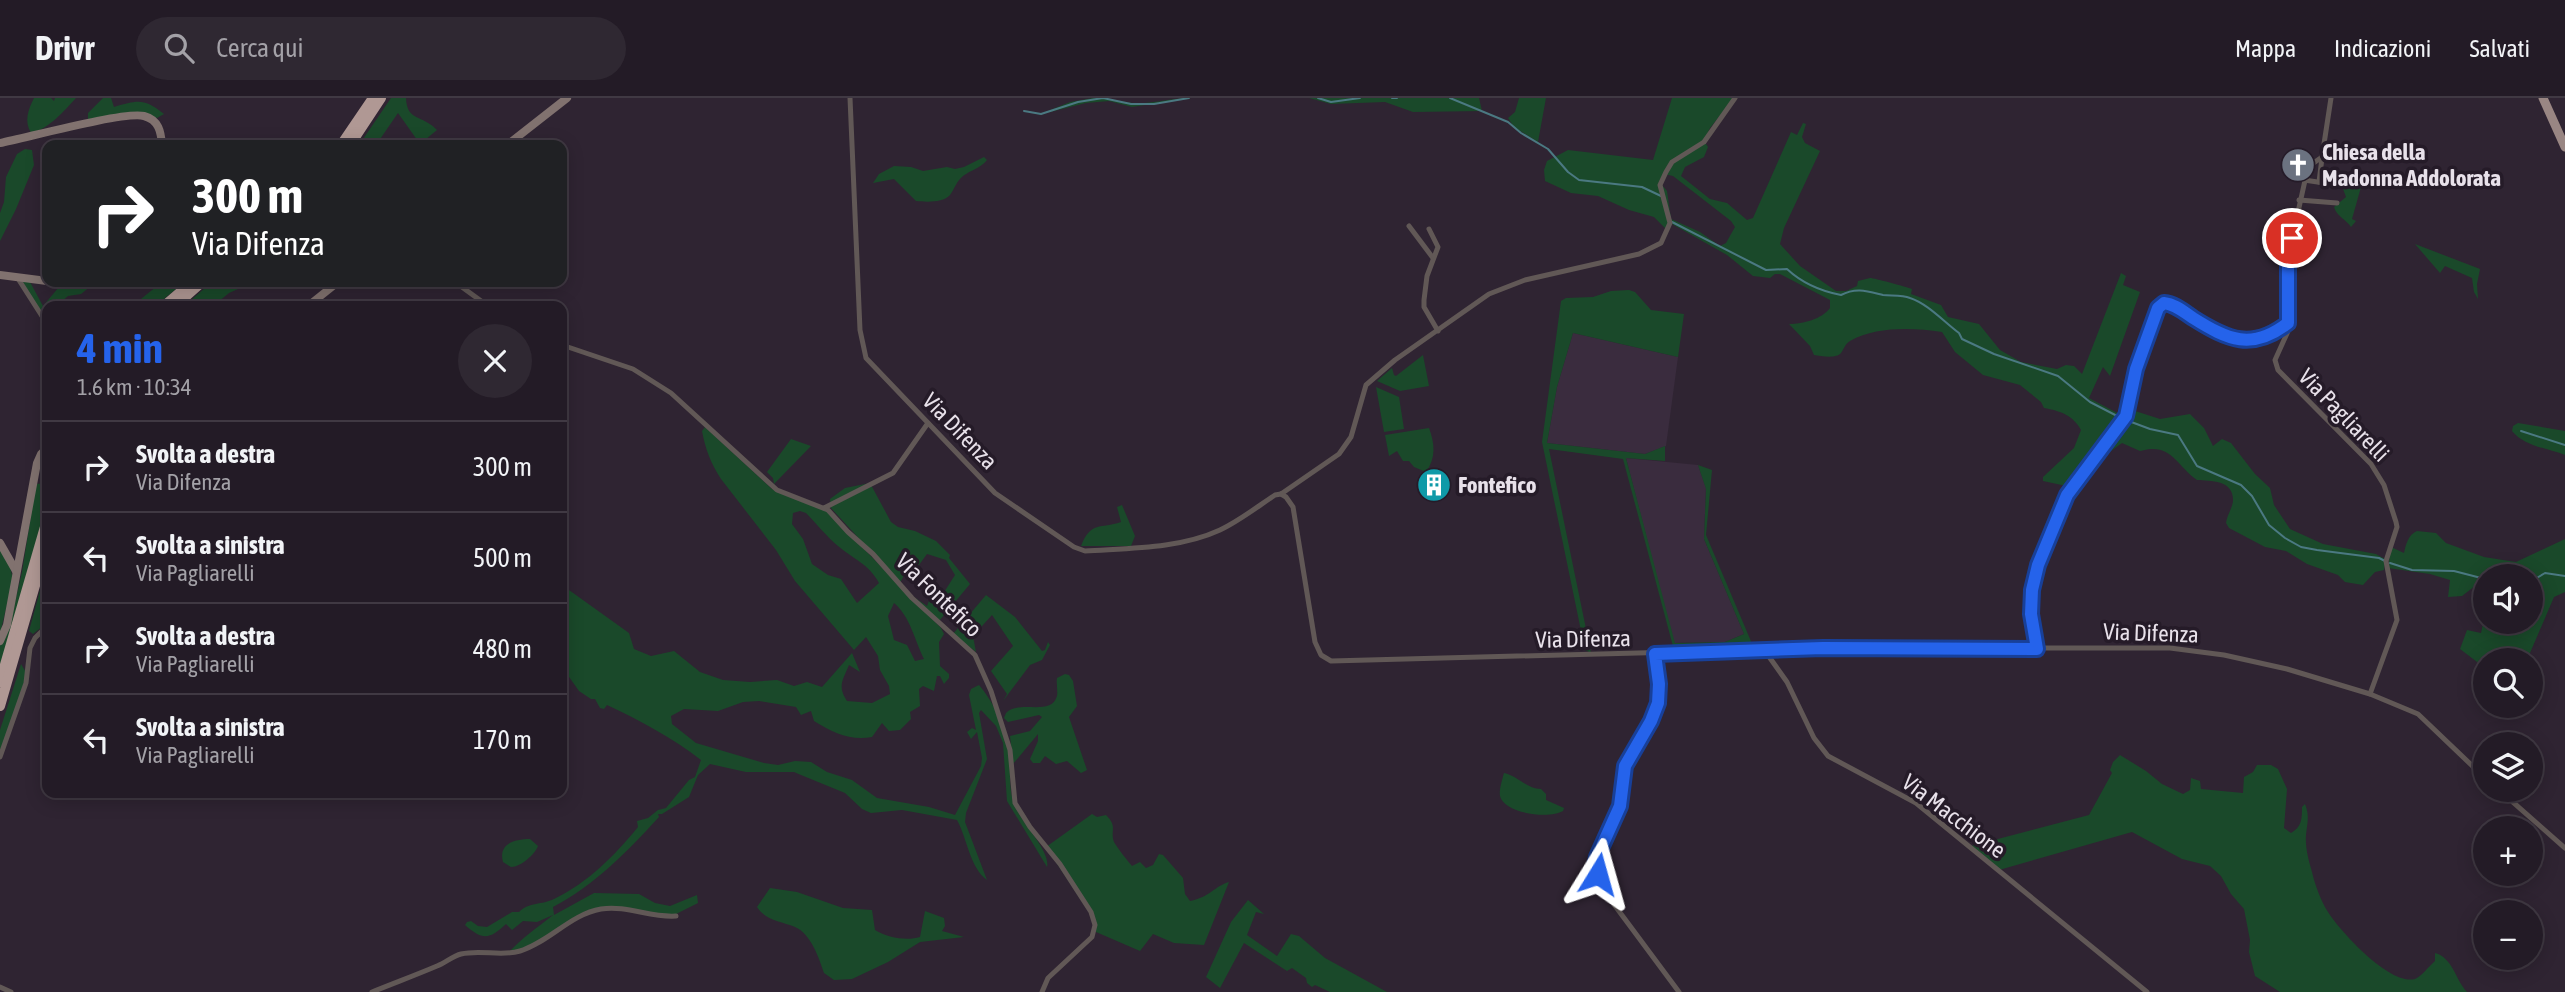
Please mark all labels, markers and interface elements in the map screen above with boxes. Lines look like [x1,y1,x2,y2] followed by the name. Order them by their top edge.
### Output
[136,17,626,80] search box
[35,29,94,67] text: Drivr
[160,29,198,67] icon: search
[216,33,303,63] text: Cerca qui
[2235,35,2296,62] text: Mappa
[2334,35,2431,62] text: Indicazioni
[2469,35,2530,62] text: Salvati
[2322,139,2501,191] place label: Chiesa della Madonna Addolorata
[2279,146,2317,184] church icon: Chiesa della Madonna Addolorata
[192,167,303,223] text: 300 m
[77,168,168,259] icon: right
[2262,208,2322,268] pin
[2273,219,2311,257] icon: arrive
[192,225,325,262] text: Via Difenza
[77,324,163,372] text: 4 min
[458,324,532,398] button: close
[2293,363,2395,467] street label: Via Pagliarelli
[77,374,192,400] text: 1.6 km · 10:34
[917,388,1003,474] street label: Via Difenza
[136,439,275,469] text: Svolta a destra
[77,448,115,486] icon: right
[473,452,532,482] text: 300 m
[1415,466,1453,504] building icon: Fontefico
[136,469,232,495] text: Via Difenza
[1458,472,1537,498] place label: Fontefico
[136,530,285,560] text: Svolta a sinistra
[77,539,115,577] icon: left
[473,543,532,573] text: 500 m
[891,548,987,642] street label: Via Fontefico
[136,560,255,586] text: Via Pagliarelli
[2473,564,2543,970] map controls
[2473,564,2543,634] button: sound
[2103,618,2199,648] street label: Via Difenza
[136,621,275,651] text: Svolta a destra
[1535,625,1631,653] street label: Via Difenza
[77,630,115,668] icon: right
[473,634,532,664] text: 480 m
[2473,648,2543,718] button: search
[136,651,255,677] text: Via Pagliarelli
[136,712,285,742] text: Svolta a sinistra
[77,721,115,759] icon: left
[473,725,532,755] text: 170 m
[2473,732,2543,802] button: layers
[136,742,255,768] text: Via Pagliarelli
[1897,769,2011,863] street label: Via Macchione
[2473,816,2543,886] button: +
[1561,837,1635,911] position arrow
[2473,900,2543,970] button: −

